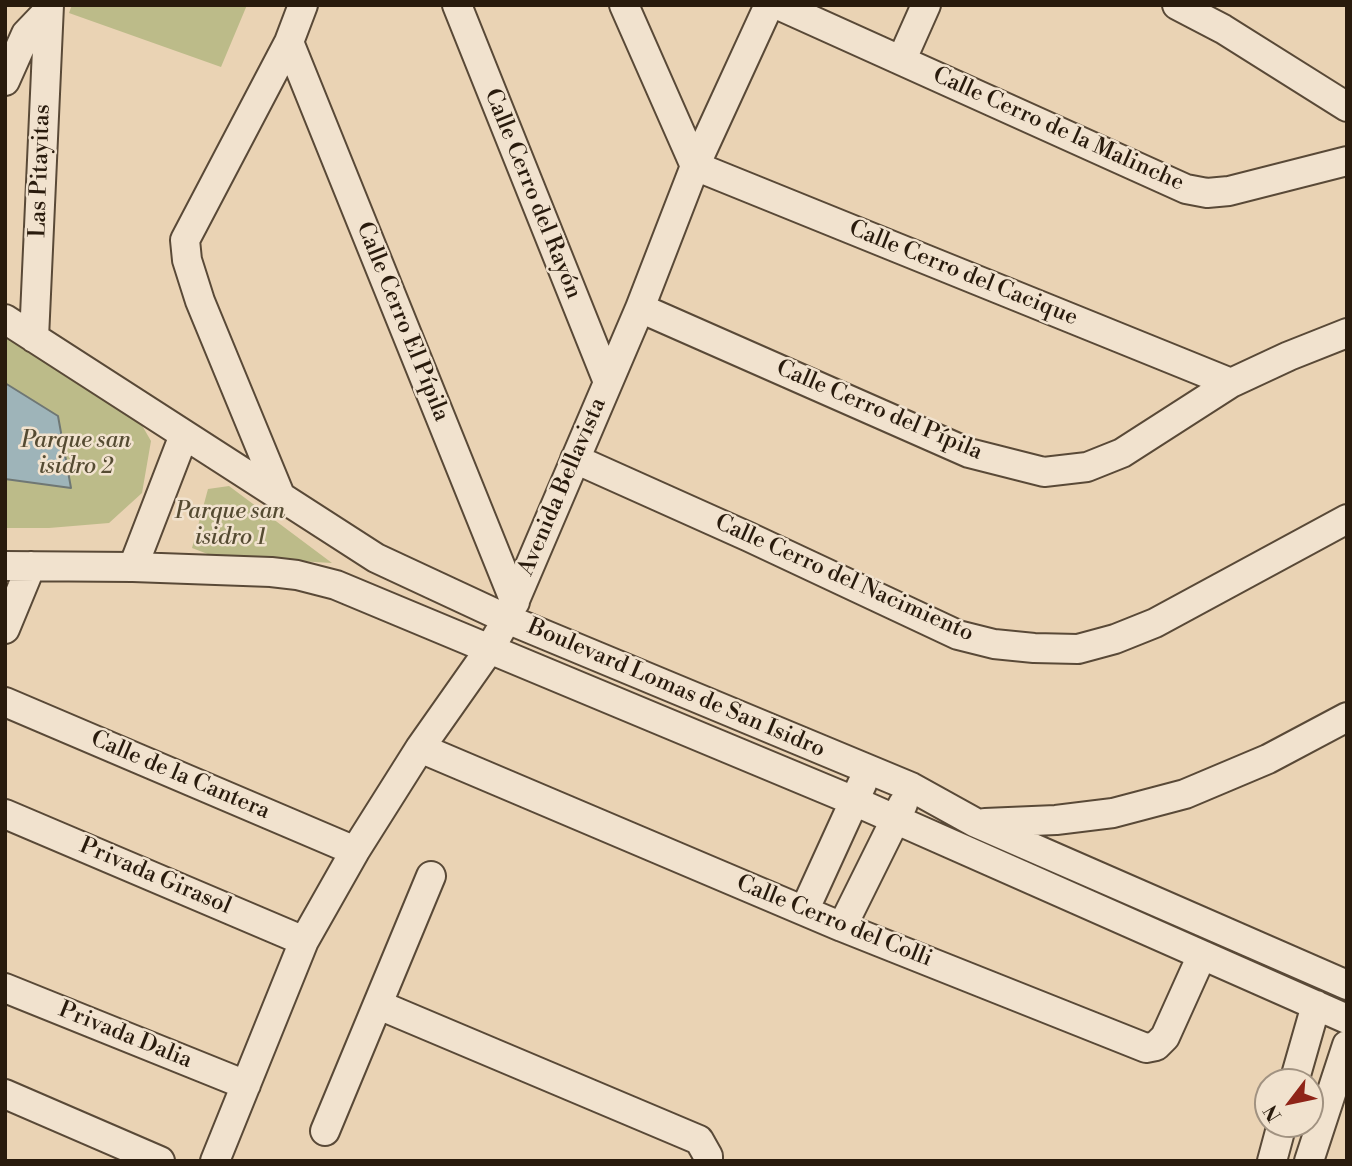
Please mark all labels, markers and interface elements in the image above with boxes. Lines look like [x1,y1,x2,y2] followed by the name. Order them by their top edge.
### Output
[928,62,1188,198] street label: Calle Cerro de la Malinche
[477,85,587,303] street label: Calle Cerro del Rayón
[25,104,57,238] street label: Las Pitayitas
[845,215,1081,333] street label: Calle Cerro del Cacique
[349,218,455,426] street label: Calle Cerro El Pípila
[772,355,986,467] street label: Calle Cerro del Pípila
[513,394,613,580] street label: Avenida Bellavista
[21,427,131,481] park label: Parque san isidro 2
[175,498,285,552] park label: Parque san isidro 1
[710,509,978,649] street label: Calle Cerro del Nacimiento
[523,614,829,764] street label: Boulevard Lomas de San Isidro
[86,726,274,826] street label: Calle de la Cantera
[75,833,235,921] street label: Privada Girasol
[732,870,936,974] street label: Calle Cerro del Colli
[54,997,196,1075] street label: Privada Dalia
[1254,1068,1324,1138] north arrow
[1259,1100,1287,1126] text: N

